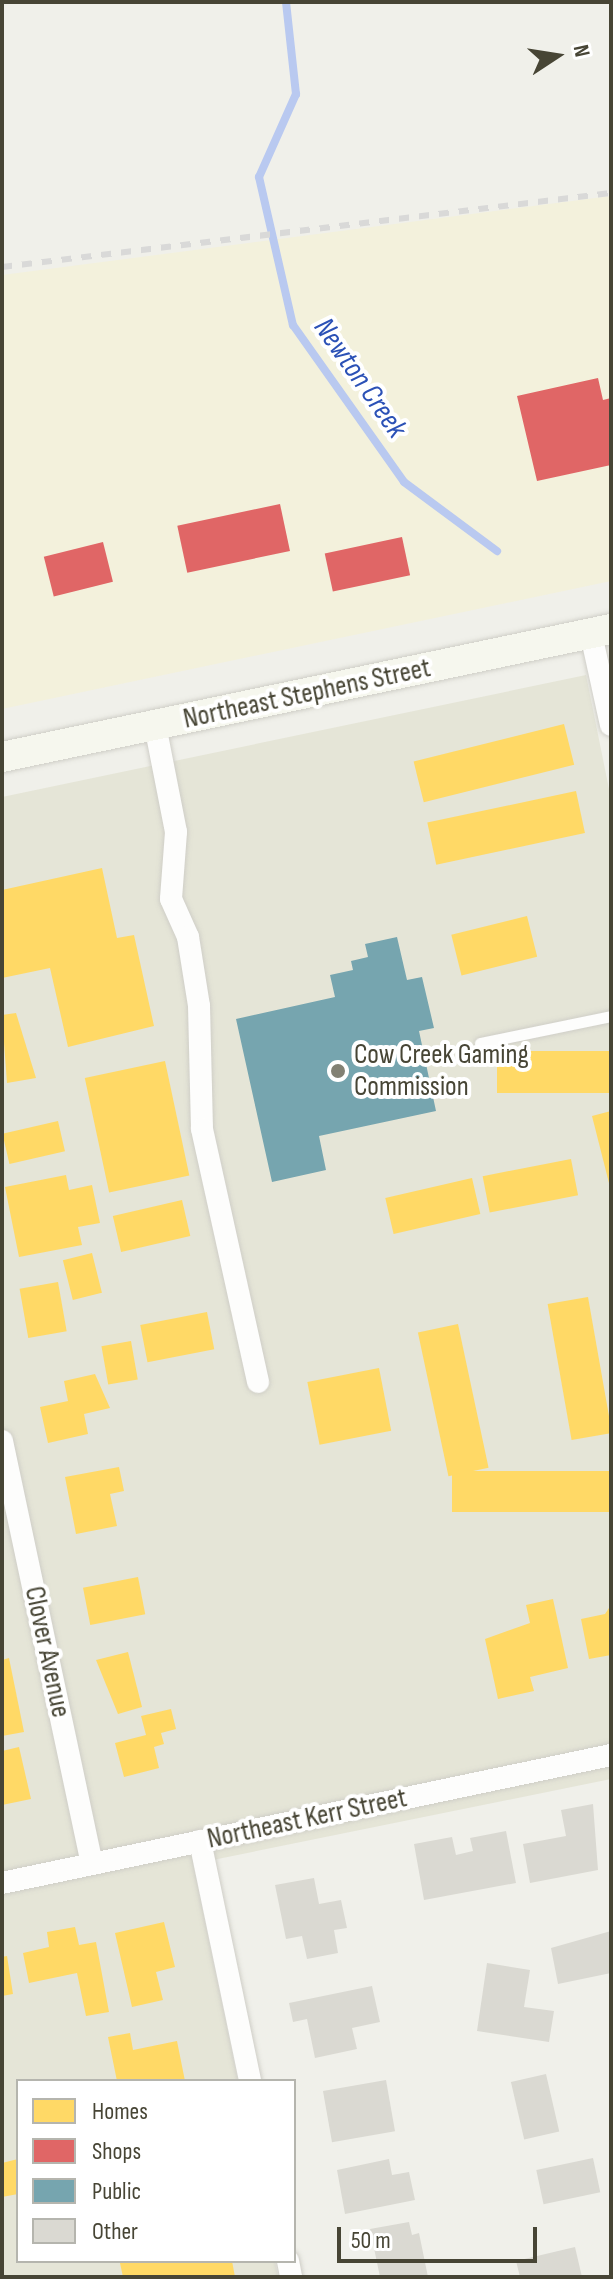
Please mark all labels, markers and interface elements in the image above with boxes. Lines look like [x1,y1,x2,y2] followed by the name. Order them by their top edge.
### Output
[517,16,597,96] north arrow
[567,42,595,59] text: N
[306,311,414,445] water label: Newton Creek
[180,651,434,737] street label: Northeast Stephens Street
[354,1038,529,1104] place label: Cow Creek Gaming Commission
[329,1062,347,1080] marker: Cow Creek Gaming Commission
[17,1583,77,1721] street label: Clover Avenue
[204,1781,410,1857] street label: Northeast Kerr Street
[16,2079,296,2263] legend
[92,2097,148,2126] text: Homes
[92,2137,141,2166] text: Shops
[92,2177,141,2206] text: Public
[341,2211,541,2261] scale bar
[92,2217,138,2246] text: Other
[351,2226,391,2255] text: 50 m

